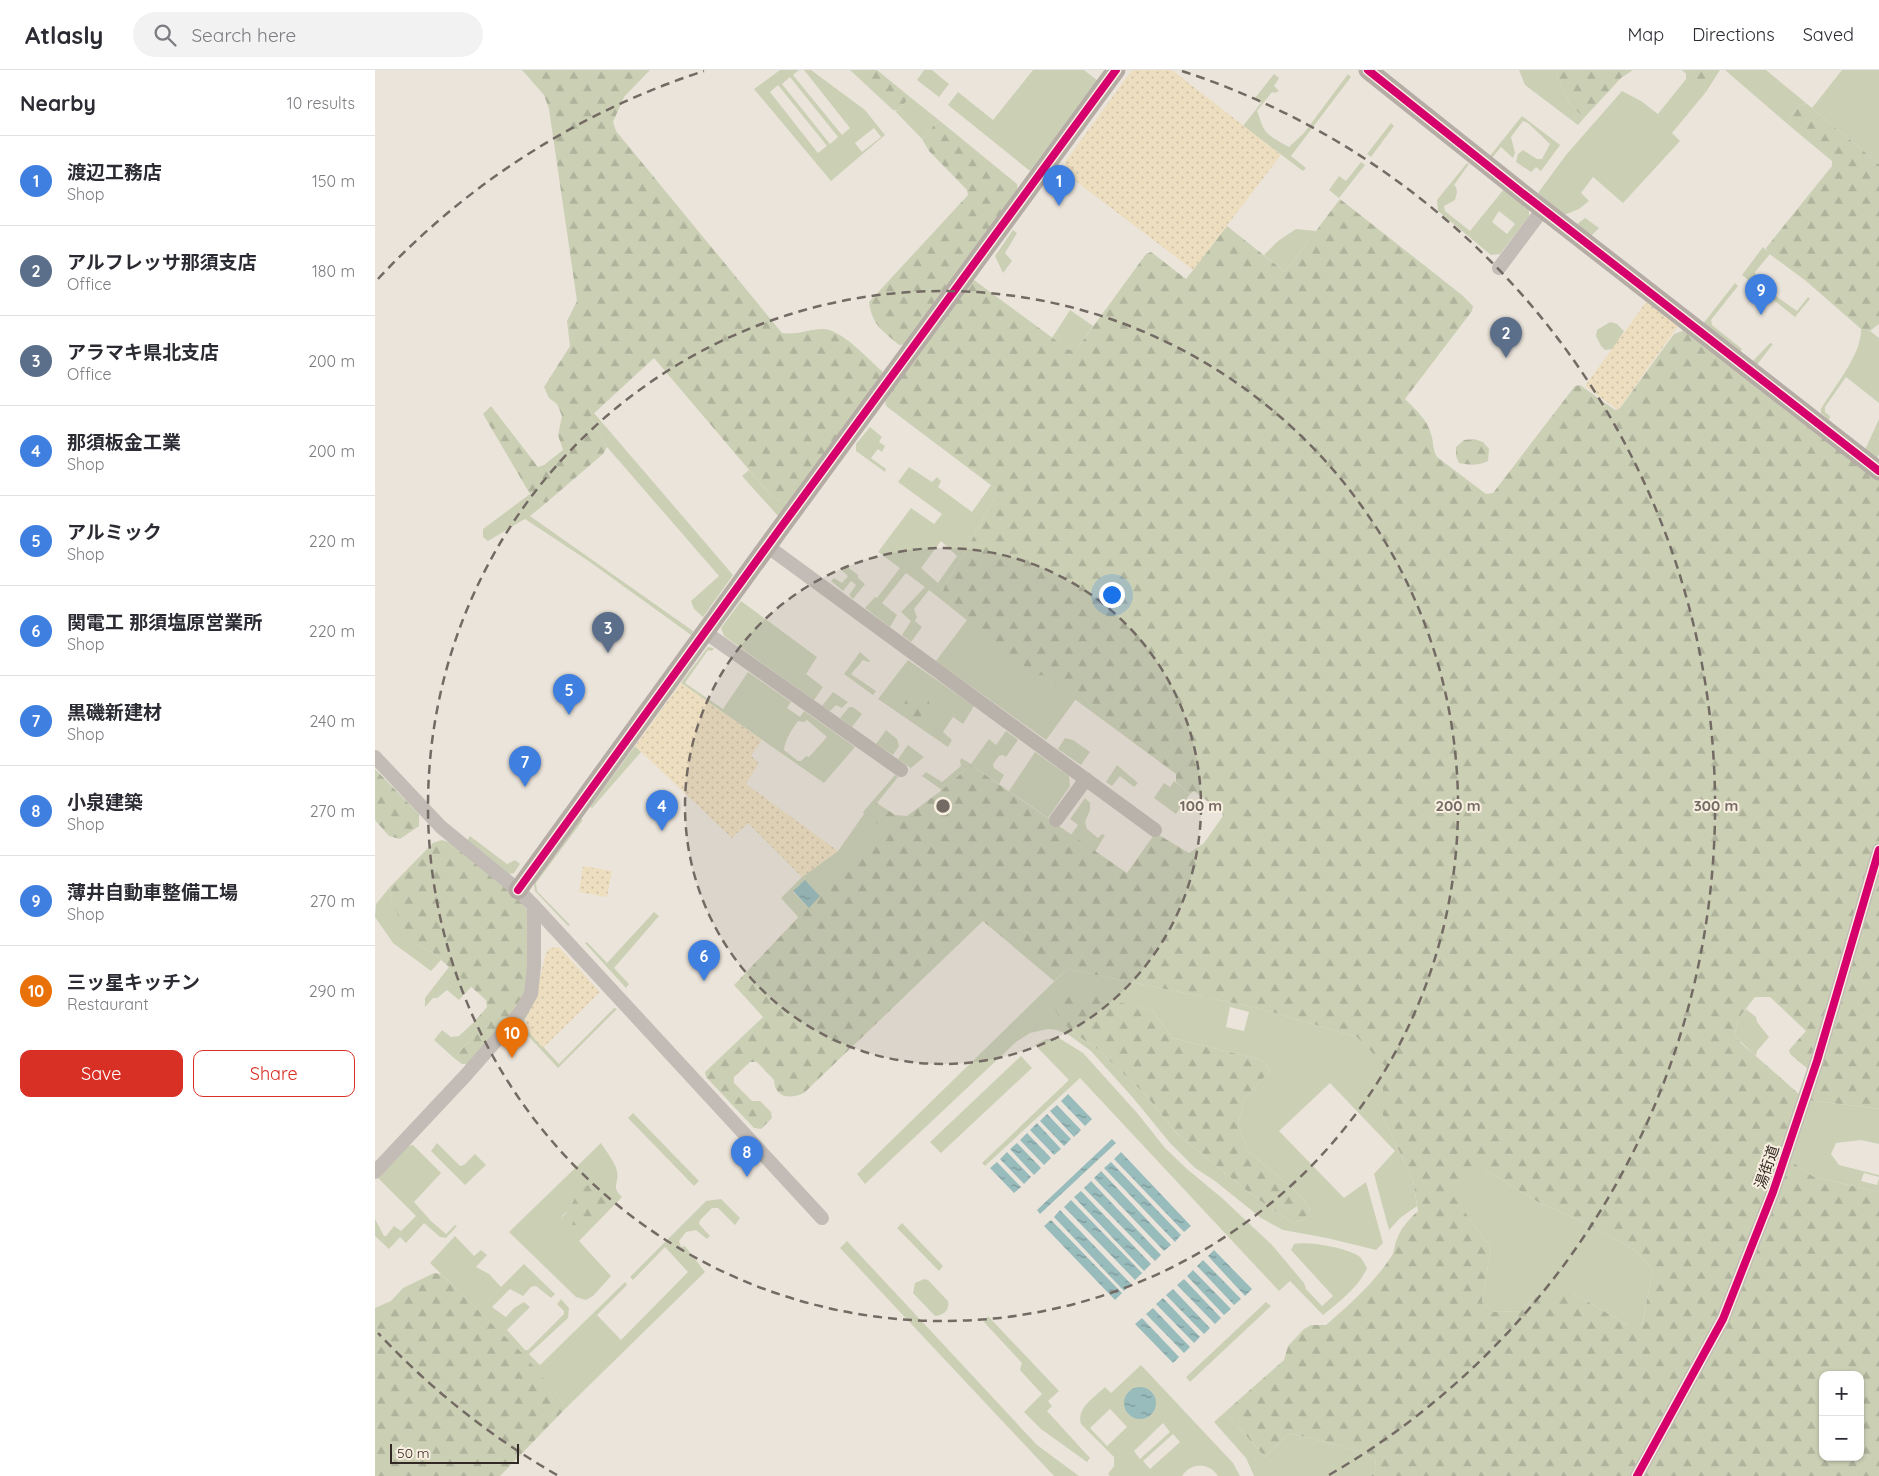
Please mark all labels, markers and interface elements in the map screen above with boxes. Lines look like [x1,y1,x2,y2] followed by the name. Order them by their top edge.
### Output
[133,12,483,57] search box
[25,20,103,50] text: Atlasly
[151,21,179,49] icon: search
[191,23,296,47] text: Search here
[1627,23,1664,46] text: Map
[1692,23,1775,46] text: Directions
[1803,23,1854,46] text: Saved
[20,90,96,116] text: Nearby
[287,93,355,113] text: 10 results
[67,160,162,184] text: 渡辺工務店
[1043,165,1075,206] pin: 1
[33,171,39,191] text: 1
[312,171,355,191] text: 150 m
[67,184,104,204] text: Shop
[67,250,257,274] text: アルフレッサ那須支店
[31,261,41,281] text: 2
[312,261,355,281] text: 180 m
[67,274,112,294] text: Office
[1745,274,1777,315] pin: 9
[1490,317,1522,358] pin: 2
[67,340,219,364] text: アラマキ県北支店
[32,351,40,371] text: 3
[308,351,355,371] text: 200 m
[67,364,112,384] text: Office
[67,430,181,454] text: 那須板金工業
[31,441,41,461] text: 4
[308,441,355,461] text: 200 m
[67,454,104,474] text: Shop
[67,520,162,544] text: アルミック
[31,531,41,551] text: 5
[309,531,355,551] text: 220 m
[67,544,104,564] text: Shop
[1099,582,1125,608] your location
[67,610,262,634] text: 関電工 那須塩原営業所
[592,612,624,653] pin: 3
[32,621,40,641] text: 6
[309,621,355,641] text: 220 m
[67,634,104,654] text: Shop
[553,674,585,715] pin: 5
[67,700,162,724] text: 黒磯新建材
[32,711,40,731] text: 7
[309,711,355,731] text: 240 m
[67,724,104,744] text: Shop
[509,746,541,787] pin: 7
[67,790,143,814] text: 小泉建築
[646,790,678,831] pin: 4
[1180,796,1222,815] text: 100 m
[1436,796,1481,815] text: 200 m
[1694,796,1738,815] text: 300 m
[934,797,952,815] centre of rings
[32,801,40,821] text: 8
[310,801,355,821] text: 270 m
[67,814,104,834] text: Shop
[67,880,238,904] text: 薄井自動車整備工場
[31,891,41,911] text: 9
[310,891,355,911] text: 270 m
[67,904,104,924] text: Shop
[688,940,720,981] pin: 6
[67,970,200,994] text: 三ッ星キッチン
[28,981,44,1001] text: 10
[309,981,355,1001] text: 290 m
[67,994,149,1014] text: Restaurant
[496,1017,528,1058] pin: 10
[20,1050,183,1097] button: Save
[193,1050,355,1097] button: Share
[731,1136,763,1177] pin: 8
[1750,1142,1783,1191] street label: 湯街道
[1819,1371,1864,1461] map controls
[1819,1371,1864,1416] button: +
[1819,1416,1864,1461] button: −
[390,1441,519,1464] scale bar
[397,1444,430,1462] text: 50 m

